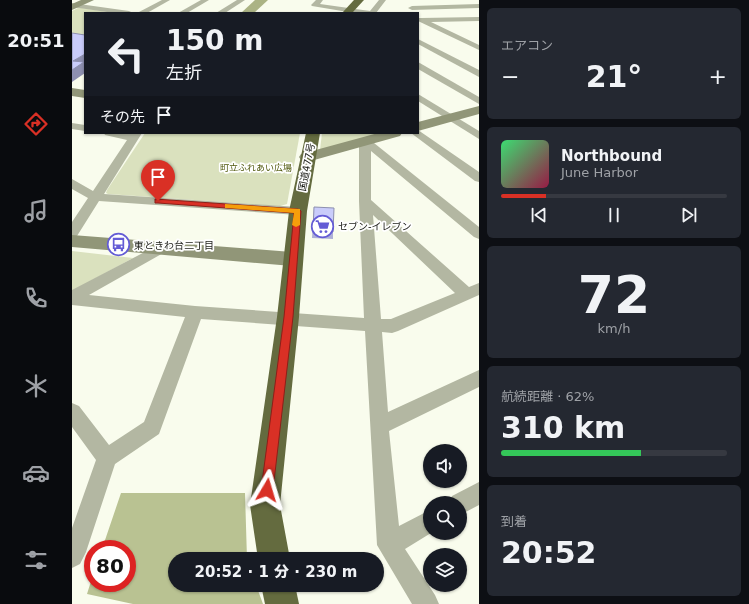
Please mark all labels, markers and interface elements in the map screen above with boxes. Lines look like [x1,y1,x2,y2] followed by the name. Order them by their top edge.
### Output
[166,24,263,57] text: 150 m
[100,28,152,80] icon: left
[7,30,65,51] text: 20:51
[501,38,553,53] text: エアコン
[586,59,642,94] text: 21°
[166,62,202,83] text: 左折
[501,64,519,89] text: −
[709,64,727,89] text: +
[153,104,175,126] icon: arrive
[100,108,145,126] text: その先
[22,110,50,138] icon: directions
[296,142,317,192] street label: 国道477号
[561,147,662,165] text: Northbound
[141,160,175,201] pin
[220,163,292,173] park label: 町立ふれあい広場
[561,165,638,180] text: June Harbor
[147,166,169,188] icon: arrive
[22,197,50,225] icon: music
[528,204,550,226] icon: previous
[603,204,625,226] icon: pause
[678,204,700,226] icon: next
[310,213,336,239] supermarket icon: セブン-イレブン
[338,221,412,232] place label: セブン-イレブン
[105,232,131,258] bus stop icon: 東ときわ台二丁目
[134,240,214,251] place label: 東ときわ台二丁目
[578,265,650,325] text: 72
[22,284,50,312] icon: phone
[598,321,630,336] text: km/h
[22,372,50,400] icon: climate
[501,389,594,404] text: 航続距離 · 62%
[501,410,625,445] text: 310 km
[423,444,467,592] map controls
[423,444,467,488] button: sound
[22,459,50,487] icon: car
[246,469,288,511] position arrow
[423,496,467,540] button: search
[501,514,527,529] text: 到着
[501,535,597,570] text: 20:52
[84,540,136,592] speed limit sign: 80
[22,546,50,574] icon: filters
[423,548,467,592] button: layers
[195,563,357,581] text: 20:52 · 1 分 · 230 m

